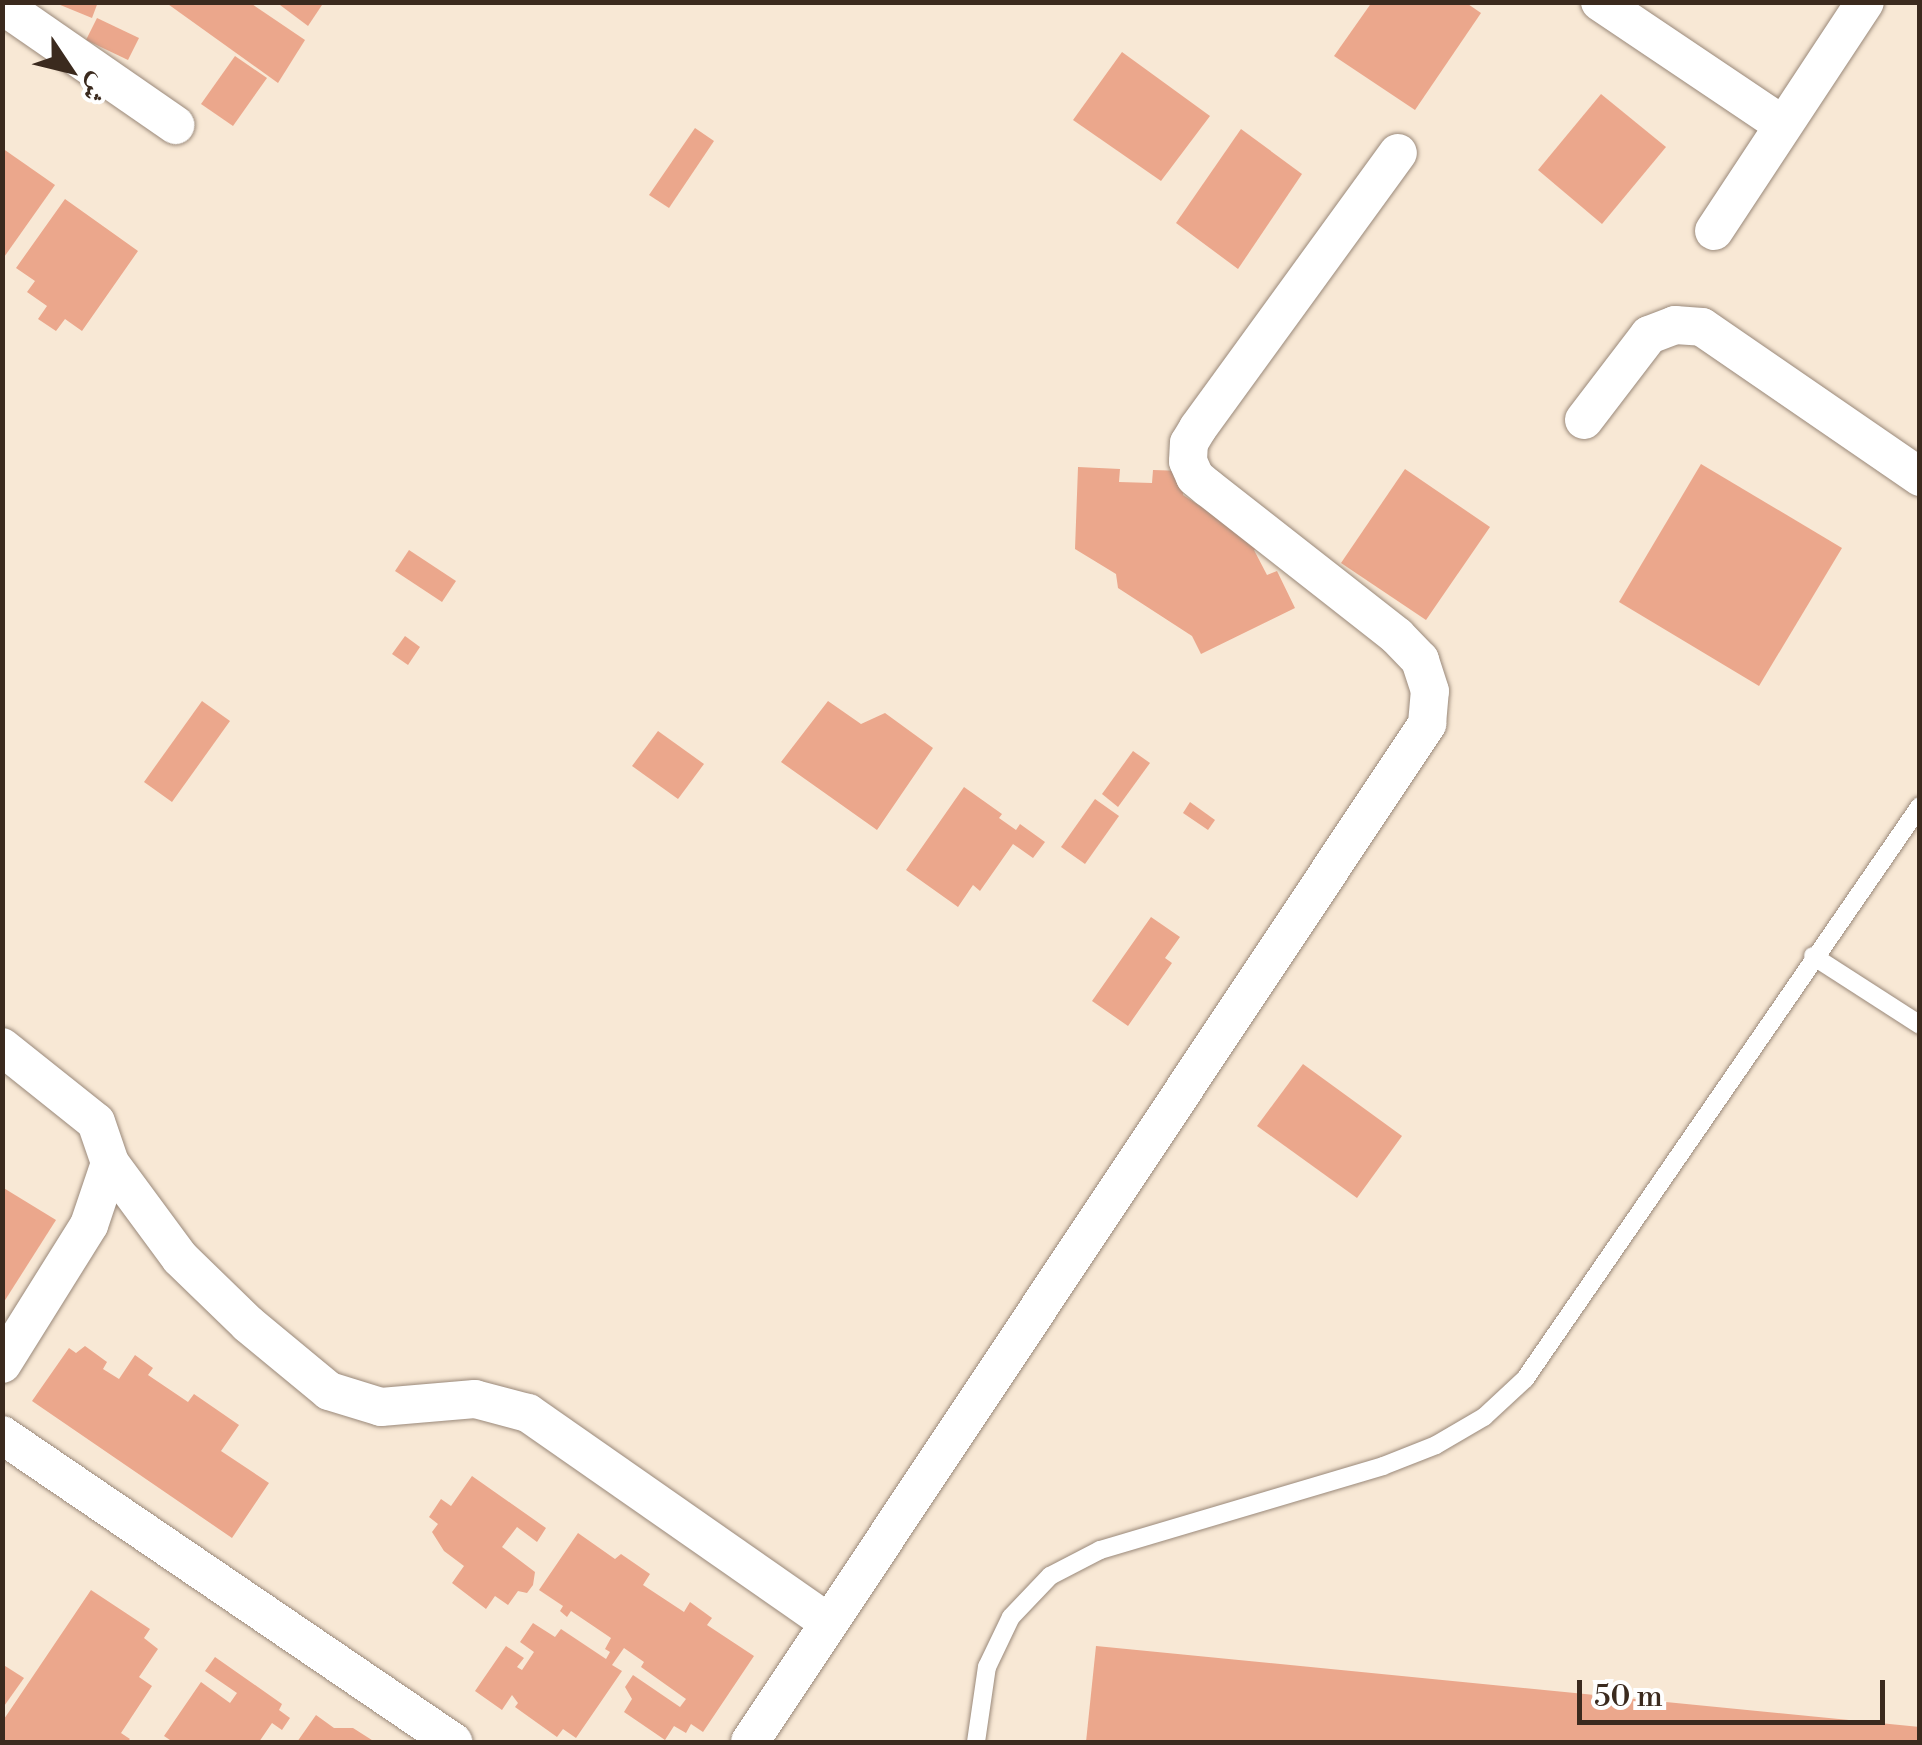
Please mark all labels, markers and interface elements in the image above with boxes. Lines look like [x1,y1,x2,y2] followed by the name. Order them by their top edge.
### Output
[20,20,120,120] north arrow
[73,66,117,109] text: ش
[1582,1660,1890,1722] scale bar
[1594,1678,1663,1716] text: 50 m

